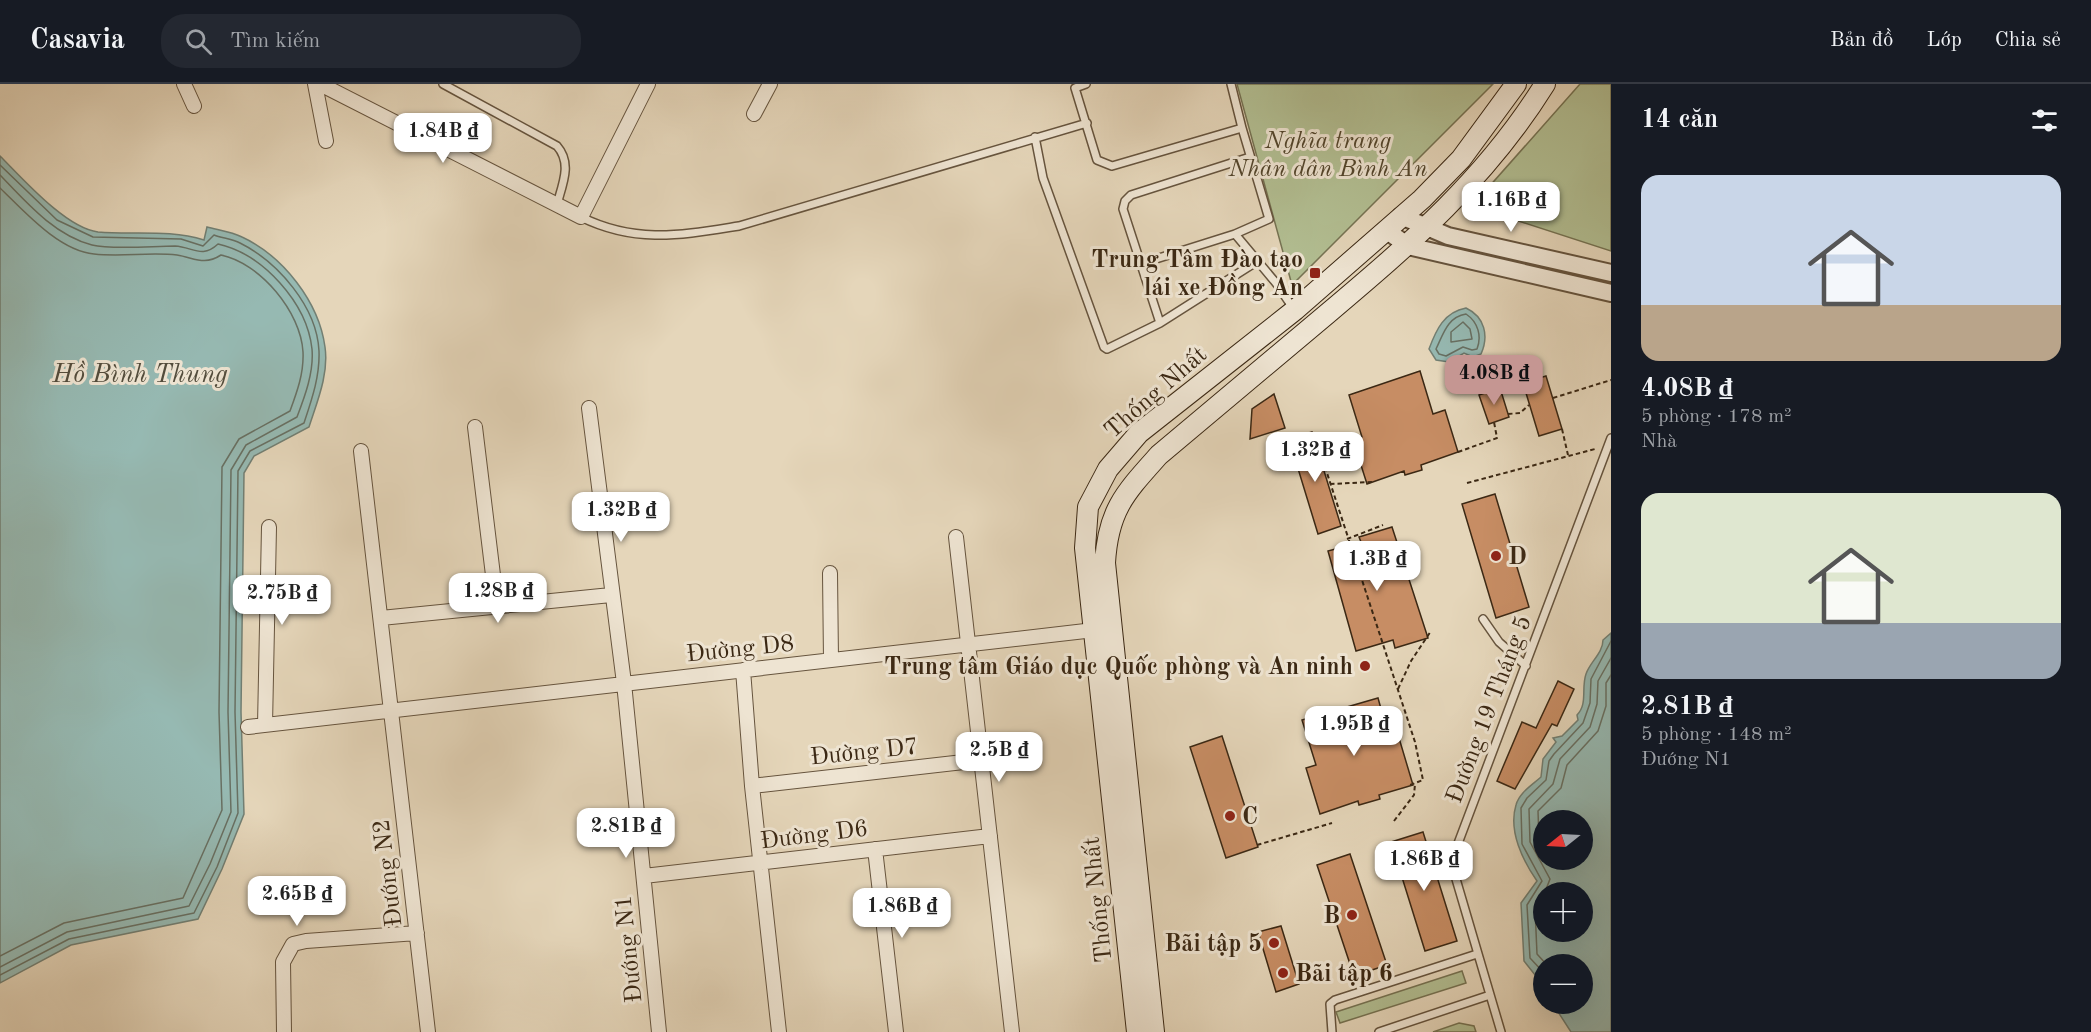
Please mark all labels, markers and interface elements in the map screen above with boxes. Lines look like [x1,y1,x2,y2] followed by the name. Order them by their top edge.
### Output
[161,14,581,68] search box
[182,25,215,58] icon: search
[30,27,125,55] text: Casavia
[230,30,320,52] text: Tìm kiếm
[1830,30,1893,51] text: Bản đồ
[1926,30,1962,51] text: Lớp
[1995,30,2061,51] text: Chia sẻ
[2028,104,2061,137] icon: filters
[1641,107,1718,133] text: 14 căn
[388,113,498,164] pin: 1.84B ₫
[408,122,478,142] text: 1.84B ₫
[1227,130,1428,182] park label: Nghĩa trang Nhân dân Bình An
[1456,182,1566,233] pin: 1.16B ₫
[1476,191,1546,211] text: 1.16B ₫
[1797,214,1905,322] icon: home
[1091,249,1303,301] place label: Trung Tâm Đào tạo lái xe Đồng An
[1308,266,1322,280] marker: Trung Tâm Đào tạo lái xe Đồng An
[1100,342,1212,444] street label: Thống Nhất
[1439,355,1549,406] pin: 4.08B ₫
[51,360,228,388] water label: Hồ Bình Thung
[1459,364,1529,384] text: 4.08B ₫
[1641,376,1733,402] text: 4.08B ₫
[1641,407,1792,427] text: 5 phòng · 178 m²
[1260,432,1370,483] pin: 1.32B ₫
[1641,432,1677,452] text: Nhà
[1280,441,1350,461] text: 1.32B ₫
[566,492,676,543] pin: 1.32B ₫
[586,501,656,521] text: 1.32B ₫
[1797,532,1905,640] icon: home
[1328,541,1426,592] pin: 1.3B ₫
[1508,546,1527,570] place label: D
[1489,549,1503,563] marker: D
[1348,550,1406,570] text: 1.3B ₫
[443,573,553,624] pin: 1.28B ₫
[227,575,337,626] pin: 2.75B ₫
[463,582,533,602] text: 1.28B ₫
[247,584,317,604] text: 2.75B ₫
[1443,613,1537,807] street label: Đường 19 Tháng 5
[685,632,795,668] street label: Đường D8
[884,654,1353,680] place label: Trung tâm Giáo dục Quốc phòng và An ninh
[1358,659,1372,673] marker: Trung tâm Giáo dục Quốc phòng và An ninh
[1641,694,1733,720] text: 2.81B ₫
[1299,706,1409,757] pin: 1.95B ₫
[1319,715,1389,735] text: 1.95B ₫
[1641,725,1792,745] text: 5 phòng · 148 m²
[950,732,1048,783] pin: 2.5B ₫
[809,735,919,771] street label: Đường D7
[970,741,1028,761] text: 2.5B ₫
[1641,750,1731,770] text: Đướng N1
[1242,806,1258,830] place label: C
[571,808,681,859] pin: 2.81B ₫
[1223,809,1237,823] marker: C
[1533,810,1593,870] north arrow
[1533,810,1593,1014] map controls
[591,817,661,837] text: 2.81B ₫
[759,817,870,855] street label: Đường D6
[370,818,407,928] street label: Đướng N2
[1079,836,1118,964] street label: Thống Nhất
[1369,841,1479,892] pin: 1.86B ₫
[1389,850,1459,870] text: 1.86B ₫
[242,876,352,927] pin: 2.65B ₫
[1533,882,1593,942] button: +
[262,885,332,905] text: 2.65B ₫
[847,888,957,939] pin: 1.86B ₫
[612,894,648,1004] street label: Đướng N1
[867,897,937,917] text: 1.86B ₫
[1323,905,1340,929] place label: B
[1345,908,1359,922] marker: B
[1164,932,1262,957] place label: Bãi tập 5
[1267,936,1281,950] marker: Bãi tập 5
[1533,954,1593,1014] button: −
[1295,963,1393,987] place label: Bãi tập 6
[1276,966,1290,980] marker: Bãi tập 6

